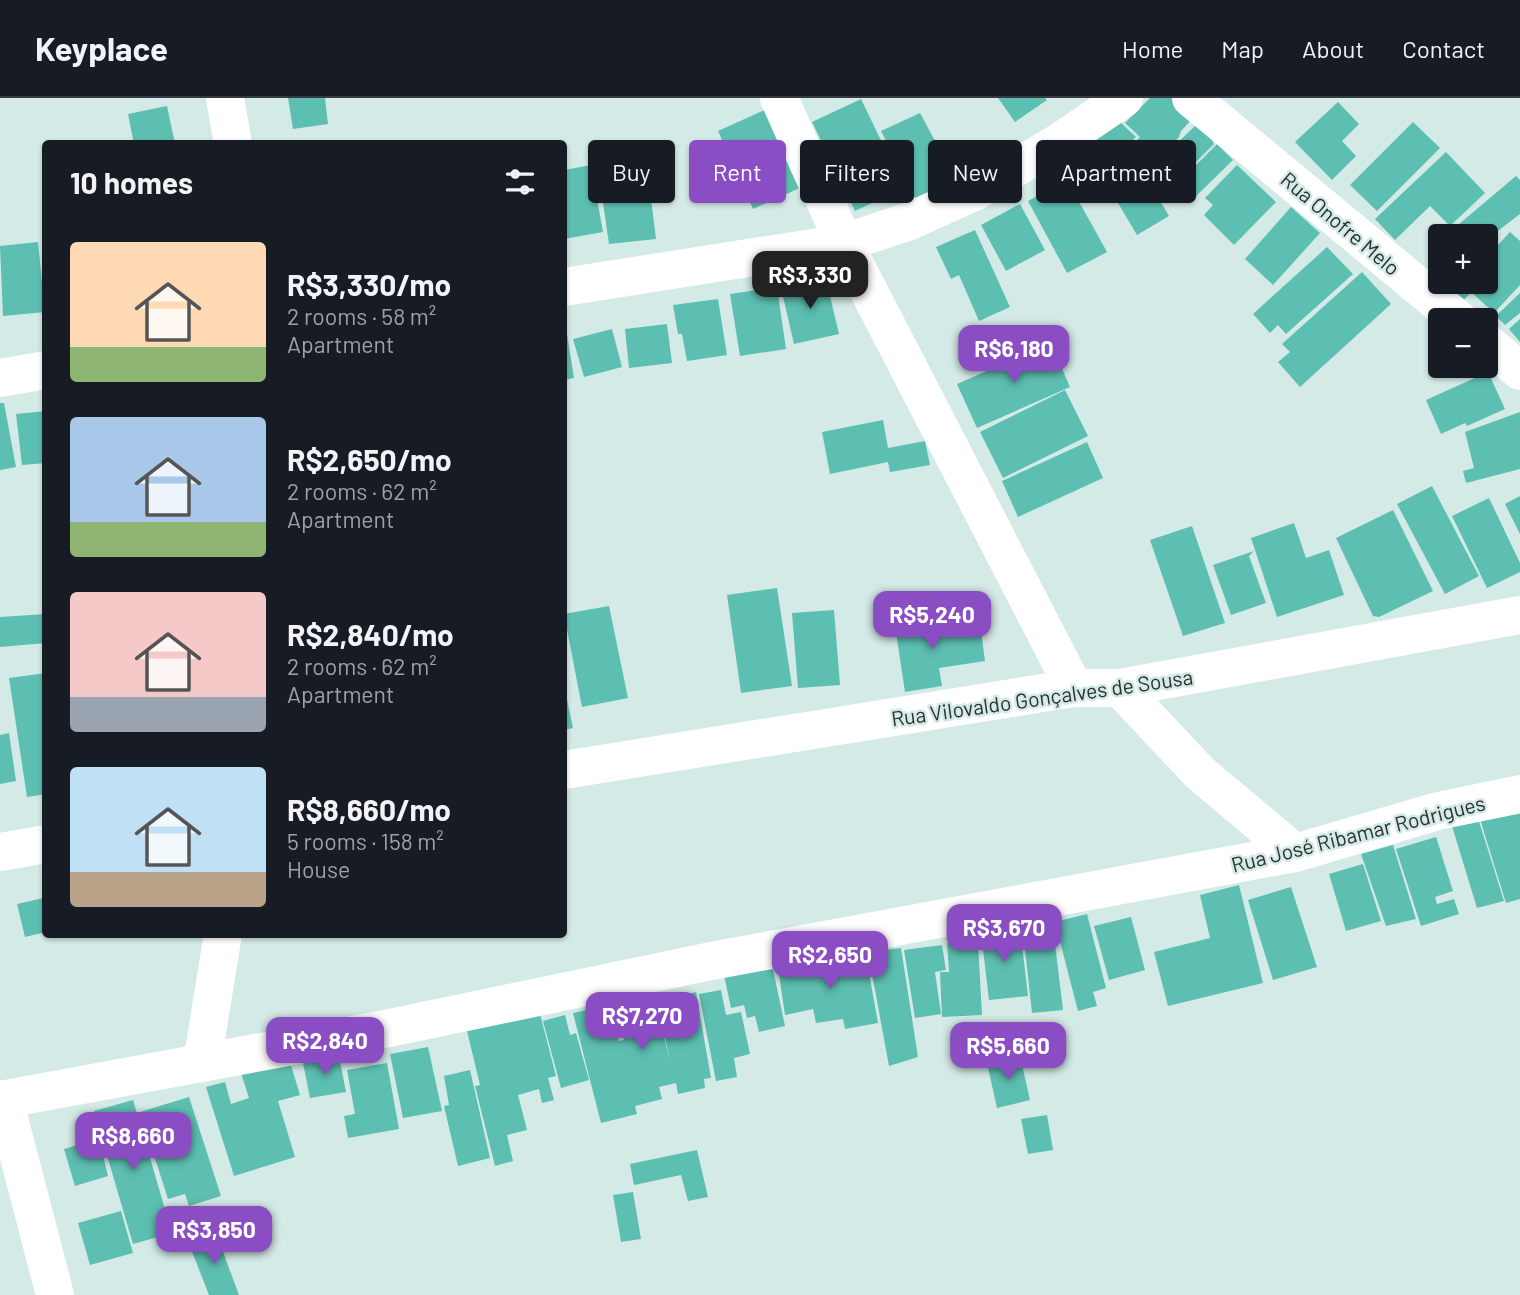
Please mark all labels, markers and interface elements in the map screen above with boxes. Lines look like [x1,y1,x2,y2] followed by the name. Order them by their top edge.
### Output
[35,28,168,68] text: Keyplace
[1122,34,1183,63] text: Home
[1221,34,1264,63] text: Map
[1302,34,1364,63] text: About
[1402,34,1485,63] text: Contact
[588,140,675,203] chip: Buy
[689,140,786,203] chip: Rent
[800,140,914,203] chip: Filters
[928,140,1022,203] chip: New
[1036,140,1196,203] chip: Apartment
[501,163,539,201] icon: filters
[70,164,193,200] text: 10 homes
[1276,166,1406,280] street label: Rua Onofre Melo
[1428,224,1498,378] map controls
[1428,224,1498,294] button: +
[745,252,875,311] pin: R$3,330
[768,260,852,288] text: R$3,330
[287,266,451,302] text: R$3,330/mo
[126,270,210,354] icon: home
[287,302,436,330] text: 2 rooms · 58 m²
[1428,308,1498,378] button: −
[949,326,1079,385] pin: R$6,180
[287,330,394,358] text: Apartment
[974,334,1054,362] text: R$6,180
[287,441,452,477] text: R$2,650/mo
[126,445,210,529] icon: home
[287,477,437,505] text: 2 rooms · 62 m²
[287,505,394,533] text: Apartment
[867,592,997,651] pin: R$5,240
[889,600,975,628] text: R$5,240
[287,616,454,652] text: R$2,840/mo
[126,620,210,704] icon: home
[287,652,437,680] text: 2 rooms · 62 m²
[889,663,1195,731] street label: Rua Vilovaldo Gonçalves de Sousa
[287,680,394,708] text: Apartment
[1228,789,1488,877] street label: Rua José Ribamar Rodrigues
[287,791,451,827] text: R$8,660/mo
[126,795,210,879] icon: home
[287,827,444,855] text: 5 rooms · 158 m²
[287,855,350,883] text: House
[939,904,1069,964] pin: R$3,670
[963,913,1045,941] text: R$3,670
[765,932,895,991] pin: R$2,650
[788,940,872,968] text: R$2,650
[577,992,707,1052] pin: R$7,270
[602,1001,682,1029] text: R$7,270
[260,1018,390,1077] pin: R$2,840
[943,1023,1073,1082] pin: R$5,660
[282,1026,368,1054] text: R$2,840
[966,1031,1050,1059] text: R$5,660
[68,1112,198,1172] pin: R$8,660
[91,1121,175,1149] text: R$8,660
[149,1206,279,1266] pin: R$3,850
[172,1215,256,1243] text: R$3,850

